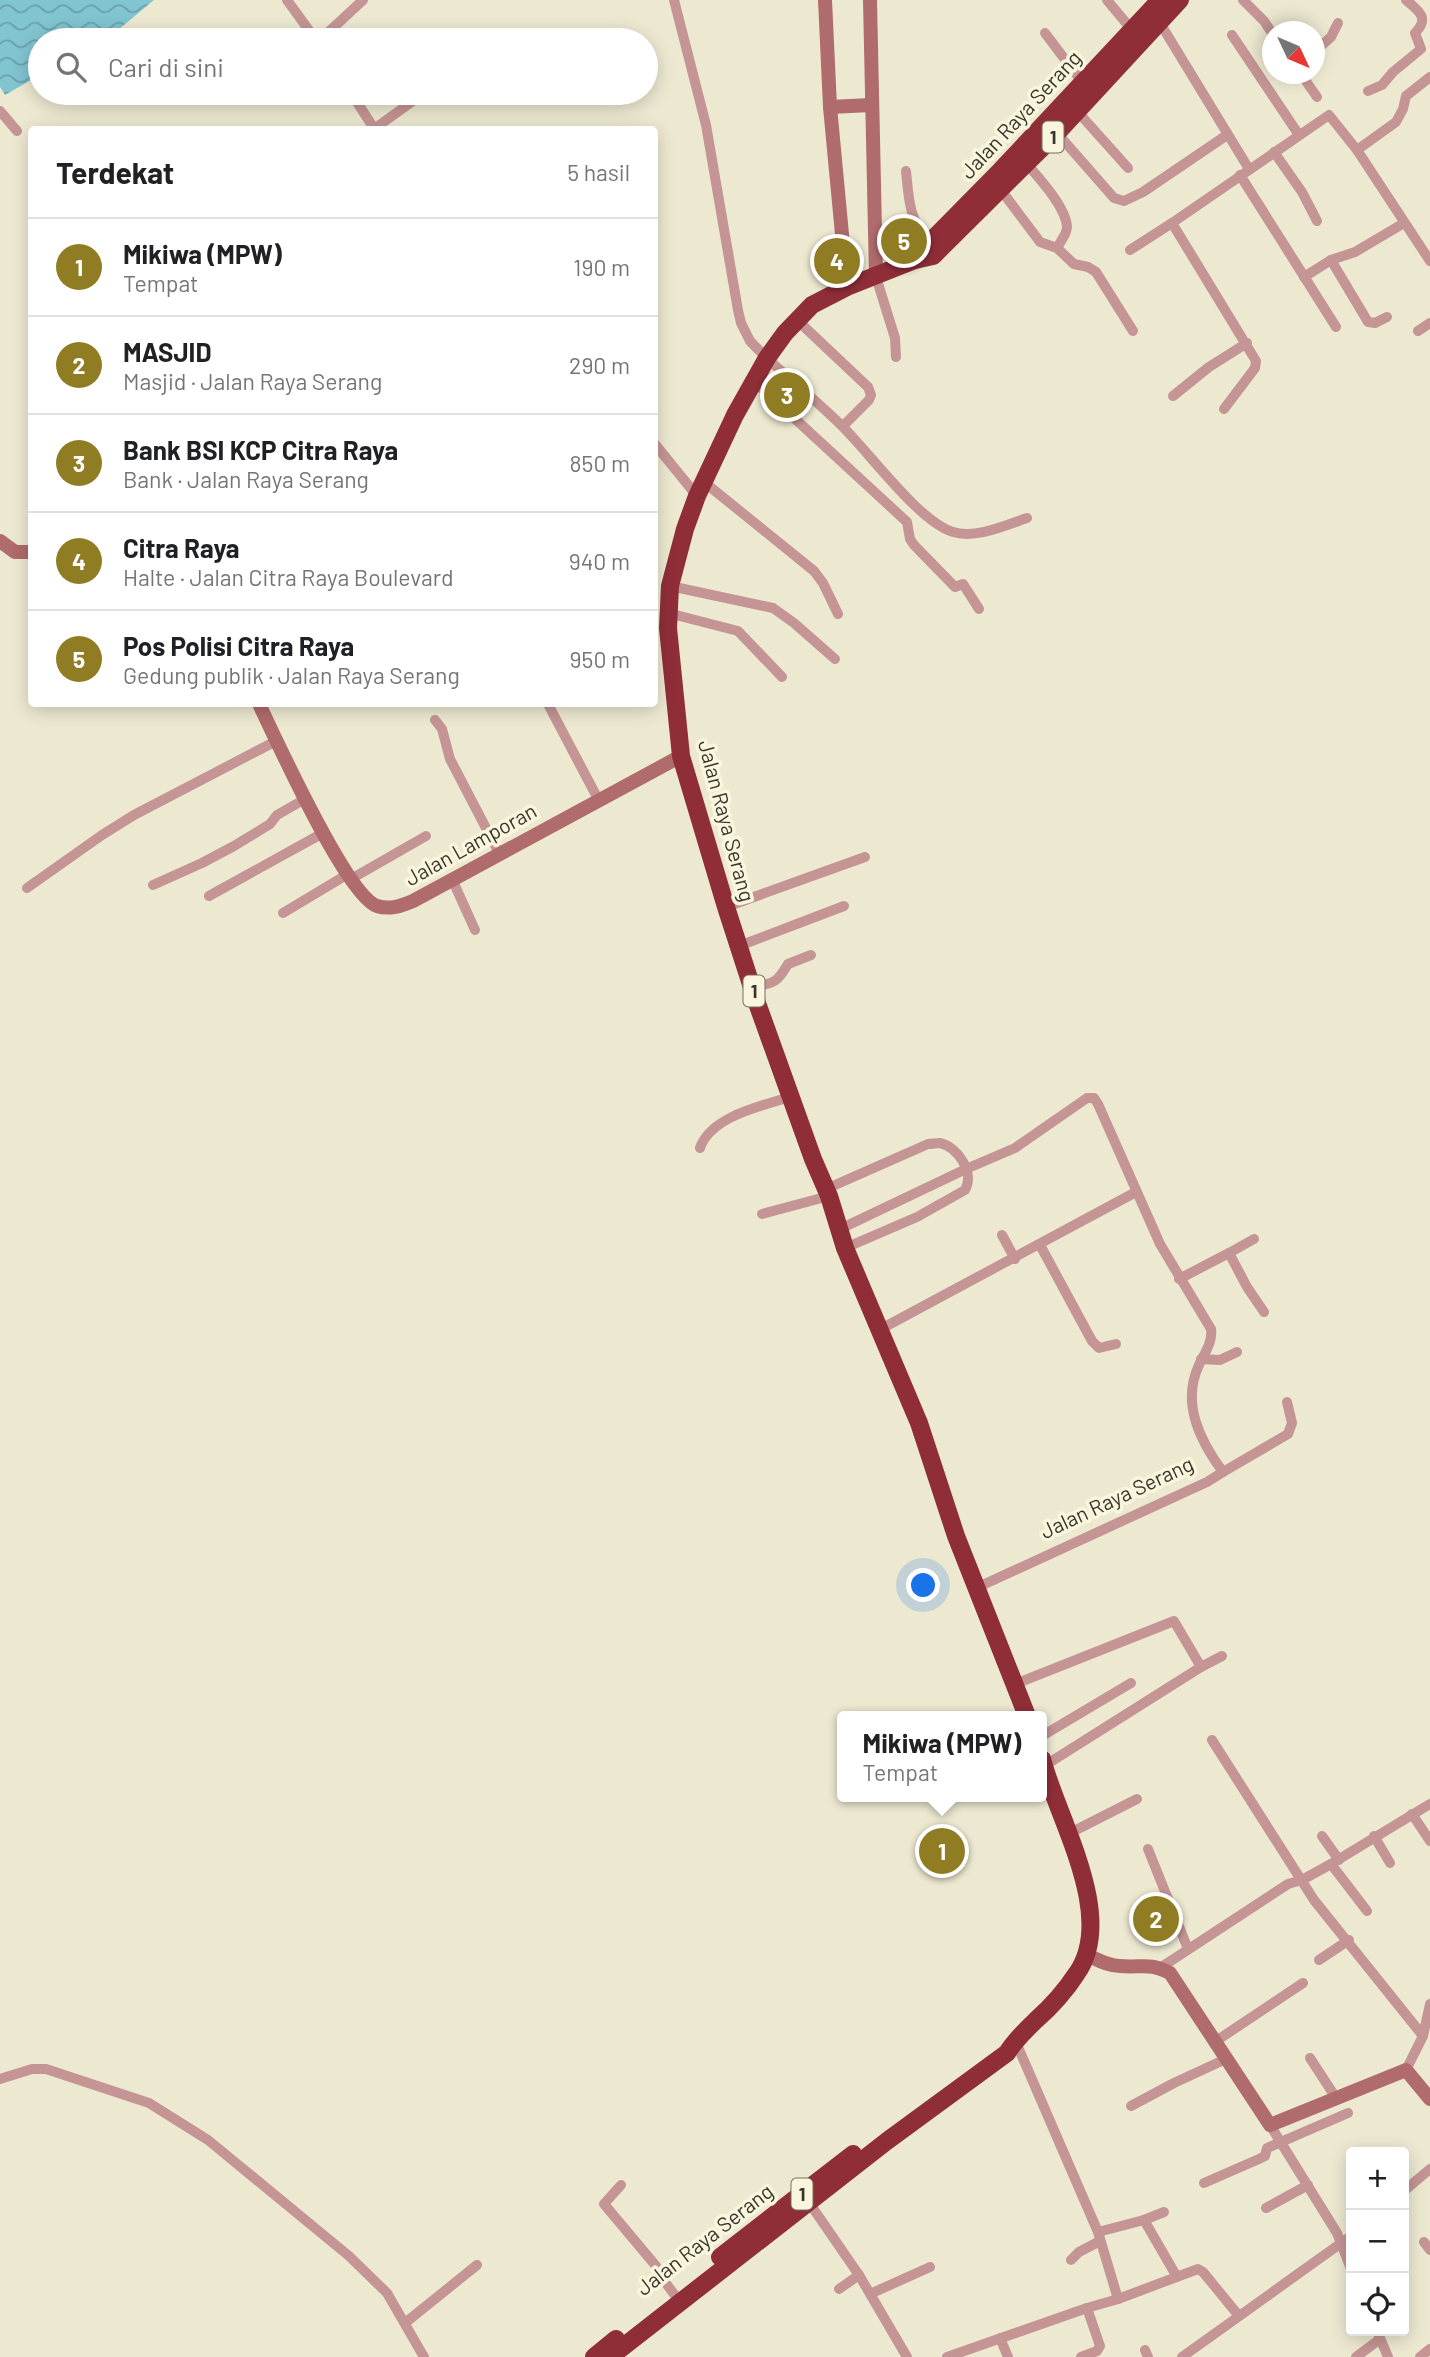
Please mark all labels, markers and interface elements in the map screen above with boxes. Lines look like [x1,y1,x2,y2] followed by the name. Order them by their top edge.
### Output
[1262,21,1325,84] north arrow
[28,28,658,105] search box
[954,45,1086,183] street label: Jalan Raya Serang
[52,48,90,86] icon: search
[108,51,224,82] text: Cari di sini
[1042,122,1064,153] road number: 1
[56,154,174,190] text: Terdekat
[567,158,630,186] text: 5 hasil
[881,215,927,267] pin: 5
[814,235,860,287] pin: 4
[123,238,282,269] text: Mikiwa (MPW)
[75,253,83,281] text: 1
[573,253,630,281] text: 190 m
[123,269,199,297] text: Tempat
[123,336,212,367] text: MASJID
[73,351,85,379] text: 2
[569,351,630,379] text: 290 m
[123,367,382,395] text: Masjid · Jalan Raya Serang
[764,369,810,421] pin: 3
[123,434,398,465] text: Bank BSI KCP Citra Raya
[73,449,85,477] text: 3
[570,449,630,477] text: 850 m
[123,465,369,493] text: Bank · Jalan Raya Serang
[123,532,240,563] text: Citra Raya
[72,547,86,575] text: 4
[569,547,630,575] text: 940 m
[123,563,454,591] text: Halte · Jalan Citra Raya Boulevard
[123,630,354,661] text: Pos Polisi Citra Raya
[73,645,85,673] text: 5
[570,645,630,673] text: 950 m
[123,661,460,689] text: Gedung publik · Jalan Raya Serang
[694,737,761,904] street label: Jalan Raya Serang
[400,797,540,890] street label: Jalan Lamporan
[744,976,764,1007] road number: 1
[1036,1450,1197,1543] street label: Jalan Raya Serang
[906,1568,940,1602] your location
[837,1711,1047,1802] popup
[863,1727,1021,1758] text: Mikiwa (MPW)
[863,1758,938,1786] text: Tempat
[919,1825,965,1877] pin: 1
[1133,1893,1179,1945] pin: 2
[1346,2147,1409,2336] map controls
[1346,2147,1409,2210] button: +
[631,2178,777,2300] street label: Jalan Raya Serang
[792,2178,812,2210] road number: 1
[1346,2210,1409,2273] button: −
[1346,2273,1409,2336] button: locate

